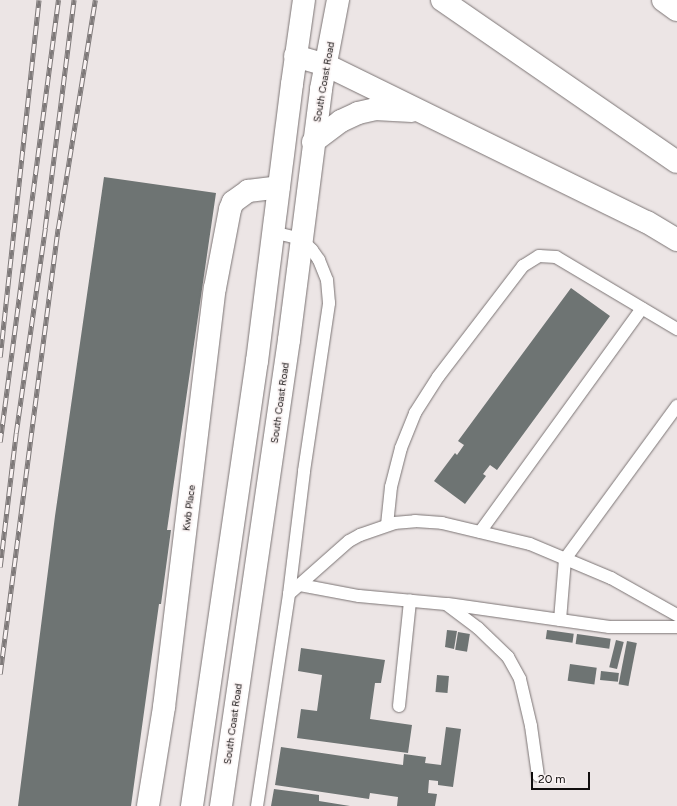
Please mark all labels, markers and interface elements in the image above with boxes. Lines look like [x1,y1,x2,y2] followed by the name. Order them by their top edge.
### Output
[311,41,337,123] street label: South Coast Road
[268,362,292,444] street label: South Coast Road
[180,484,198,532] street label: Kwb Place
[221,683,245,765] street label: South Coast Road
[533,764,592,790] scale bar
[538,772,566,786] text: 20 m

